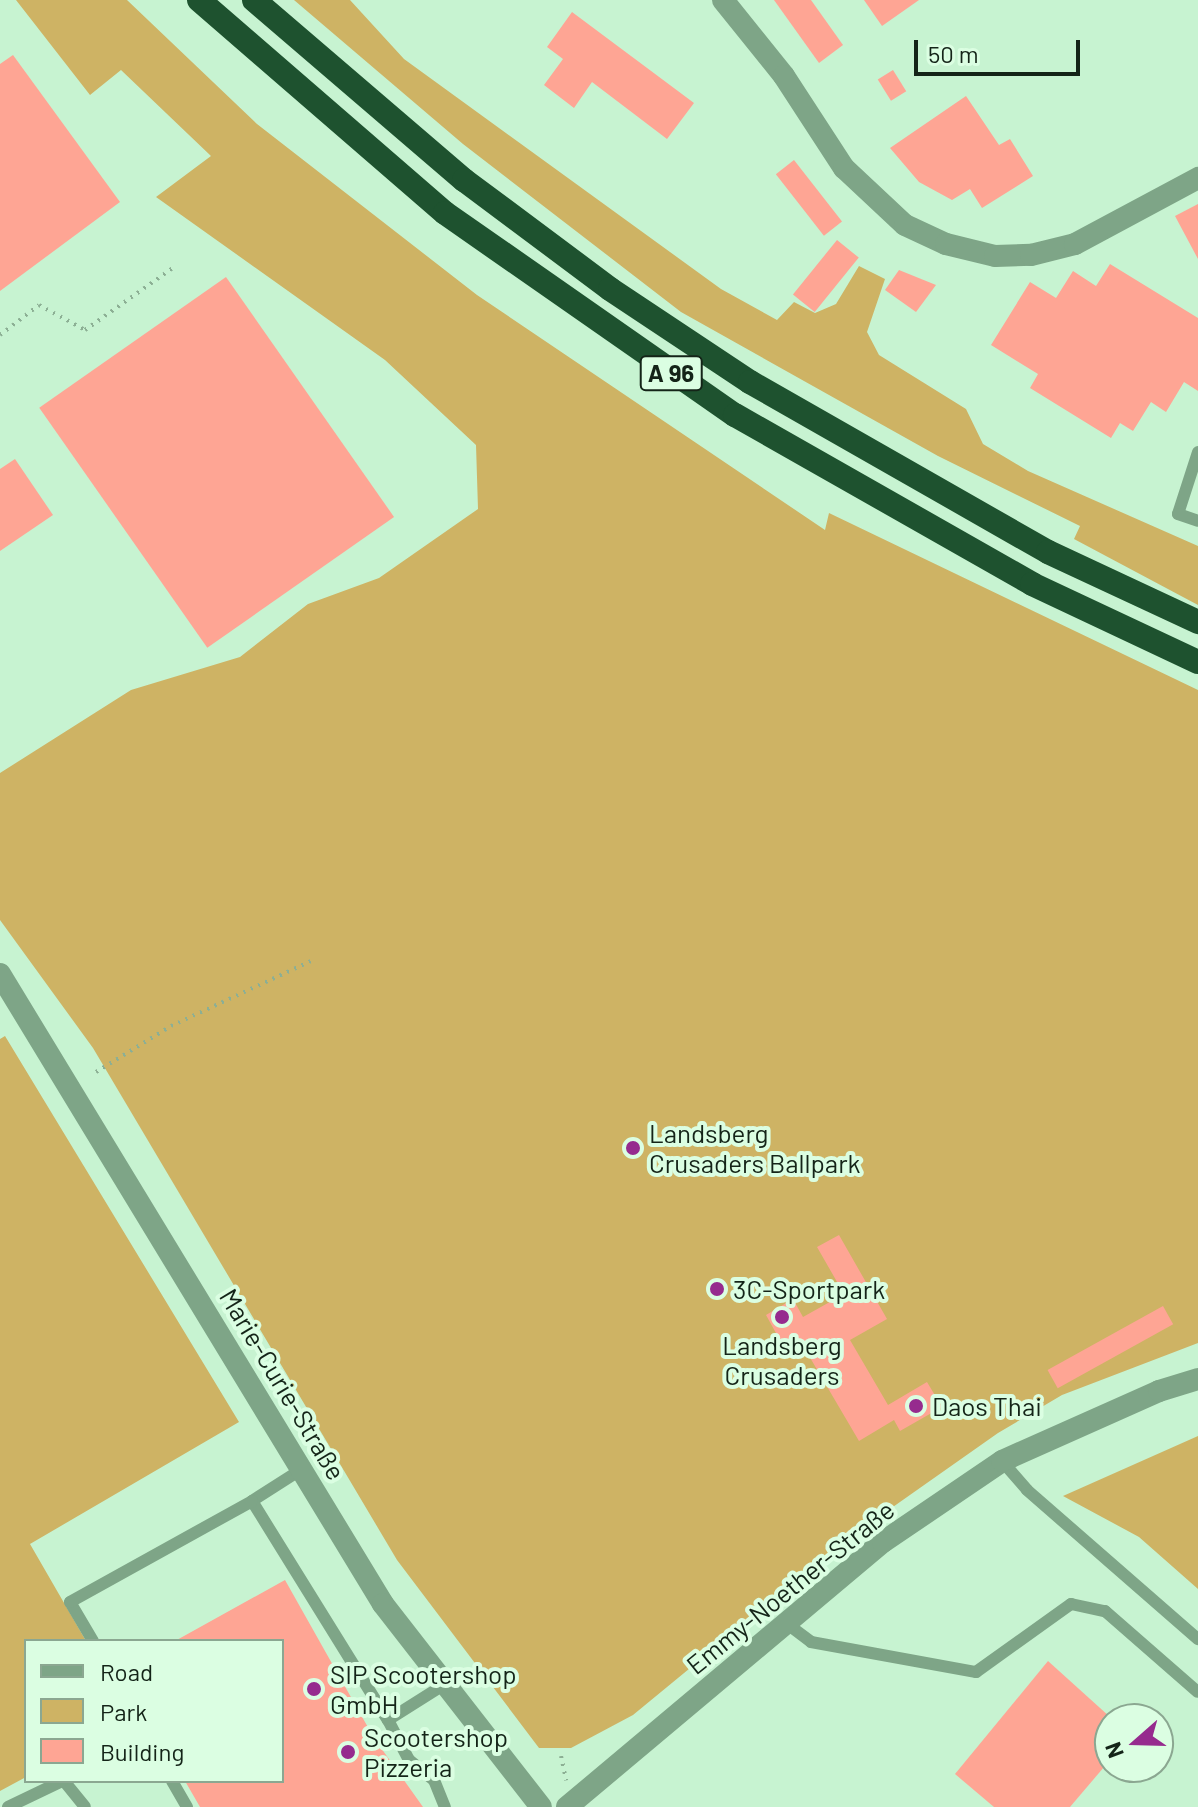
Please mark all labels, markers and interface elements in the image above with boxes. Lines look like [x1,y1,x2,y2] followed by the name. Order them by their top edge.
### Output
[918,24,1084,74] scale bar
[928,39,979,68] text: 50 m
[639,353,703,393] road number: A 96
[649,1117,861,1178] place label: Landsberg Crusaders Ballpark
[624,1139,642,1157] marker: Landsberg Crusaders Ballpark
[733,1273,885,1305] place label: 3C-Sportpark
[708,1280,726,1298] marker: 3C-Sportpark
[214,1283,352,1485] street label: Marie-Curie-Straße
[773,1308,791,1326] marker: Landsberg Crusaders
[722,1329,842,1390] place label: Landsberg Crusaders
[932,1390,1042,1422] place label: Daos Thai
[907,1397,925,1415] marker: Daos Thai
[680,1494,900,1680] street label: Emmy-Noether-Straße
[24,1639,284,1783] legend
[100,1657,153,1686] text: Road
[330,1658,516,1720] place label: SIP Scootershop GmbH
[305,1680,323,1698] marker: SIP Scootershop GmbH
[100,1697,147,1726] text: Park
[1094,1703,1174,1783] north arrow
[364,1721,508,1782] place label: Scootershop Pizzeria
[100,1737,184,1766] text: Building
[1099,1739,1128,1762] text: N
[339,1743,357,1761] marker: Scootershop Pizzeria

